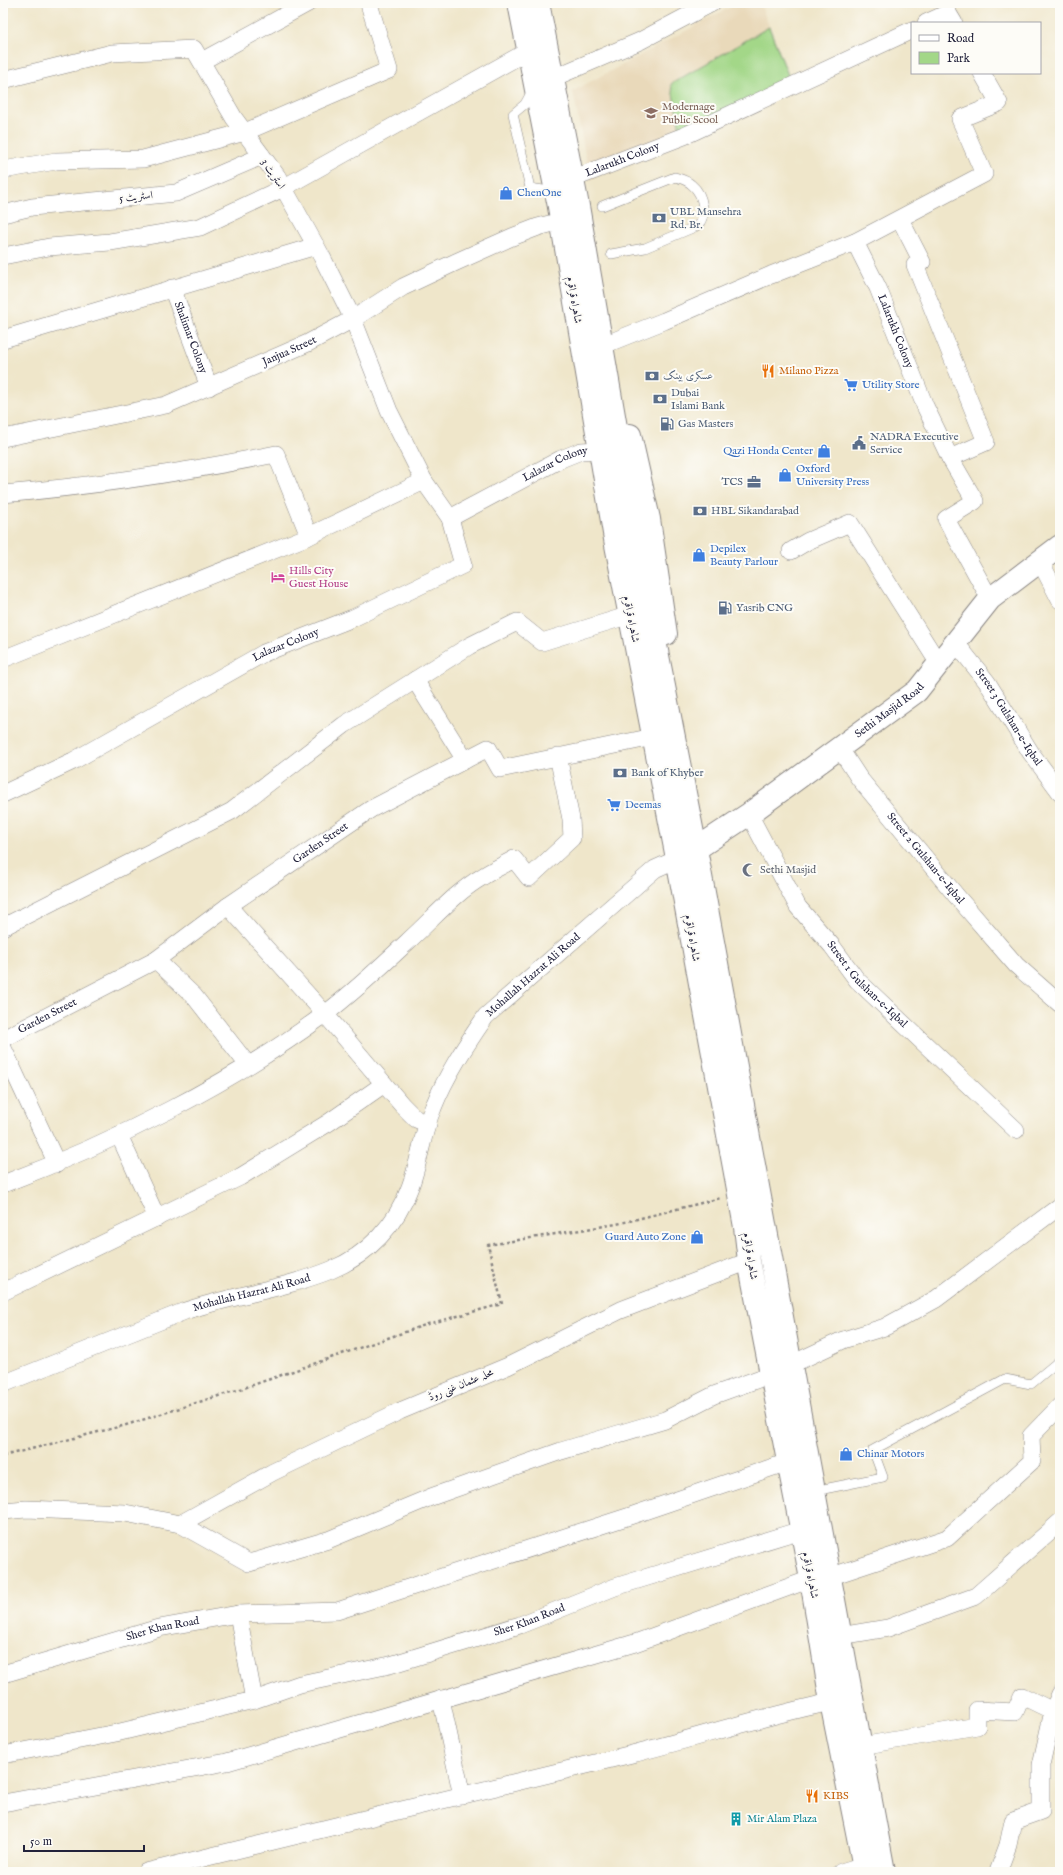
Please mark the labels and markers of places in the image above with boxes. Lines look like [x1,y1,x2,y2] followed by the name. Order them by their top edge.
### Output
[662,100,718,127] place label: Modernage Public Scool
[643,105,659,121] school or university icon: Modernage Public Scool
[498,185,514,201] shop icon: ChenOne
[517,186,562,200] place label: ChenOne
[670,205,742,232] place label: UBL Mansehra Rd. Br.
[651,210,667,226] bank icon: UBL Mansehra Rd. Br.
[760,363,776,379] restaurant icon: Milano Pizza
[779,364,839,378] place label: Milano Pizza
[644,368,660,384] bank icon: عسکری بینک
[663,369,713,383] place label: عسکری بینک
[843,377,859,393] supermarket icon: Utility Store
[862,378,920,392] place label: Utility Store
[671,386,725,413] place label: Dubai Islami Bank
[652,391,668,407] bank icon: Dubai Islami Bank
[659,416,675,432] fuel station icon: Gas Masters
[678,417,734,431] place label: Gas Masters
[870,430,958,457] place label: NADRA Executive Service
[851,435,867,451] public building icon: NADRA Executive Service
[816,443,832,459] shop icon: Qazi Honda Center
[723,444,813,458] place label: Qazi Honda Center
[796,462,869,489] place label: Oxford University Press
[777,467,793,483] shop icon: Oxford University Press
[746,474,762,490] office icon: TCS
[721,475,743,489] place label: TCS
[692,503,708,519] bank icon: HBL Sikandarabad
[711,504,799,518] place label: HBL Sikandarabad
[710,542,778,569] place label: Depilex Beauty Parlour
[691,547,707,563] shop icon: Depilex Beauty Parlour
[289,564,348,591] place label: Hills City Guest House
[270,569,286,585] hotel icon: Hills City Guest House
[717,600,733,616] fuel station icon: Yasrib CNG
[736,601,793,615] place label: Yasrib CNG
[612,765,628,781] bank icon: Bank of Khyber
[631,766,704,780] place label: Bank of Khyber
[606,797,622,813] supermarket icon: Deemas
[625,798,661,812] place label: Deemas
[741,862,757,878] mosque icon: Sethi Masjid
[760,863,816,877] place label: Sethi Masjid
[689,1229,705,1245] shop icon: Guard Auto Zone
[605,1230,686,1244] place label: Guard Auto Zone
[838,1446,854,1462] shop icon: Chinar Motors
[857,1447,925,1461] place label: Chinar Motors
[804,1788,820,1804] restaurant icon: KIBS
[823,1789,849,1803] place label: KIBS
[728,1811,744,1827] building icon: Mir Alam Plaza
[747,1812,817,1826] place label: Mir Alam Plaza

